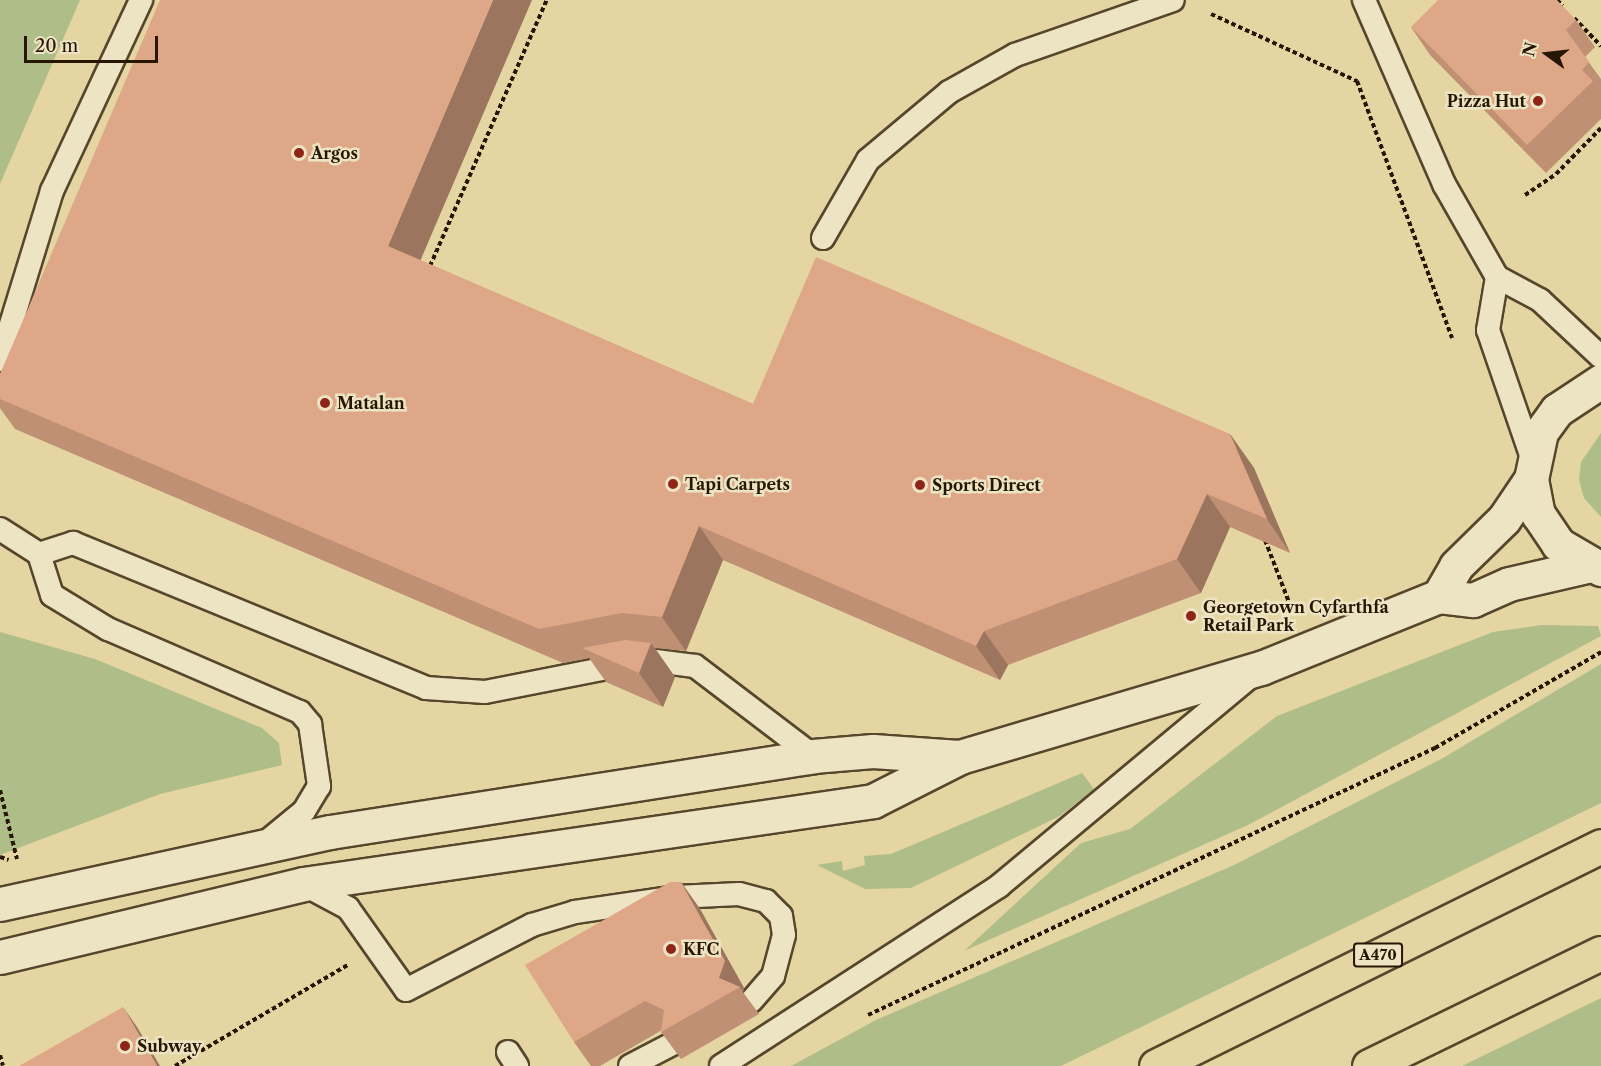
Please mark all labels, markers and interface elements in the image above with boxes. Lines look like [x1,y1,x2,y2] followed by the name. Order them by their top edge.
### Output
[27,24,160,62] scale bar
[1517,24,1577,84] north arrow
[35,35,78,57] text: 20 m
[1518,40,1541,59] text: N
[1447,91,1526,111] place label: Pizza Hut
[1531,94,1545,108] marker: Pizza Hut
[311,143,358,163] place label: Argos
[292,146,306,160] marker: Argos
[337,393,405,413] place label: Matalan
[318,396,332,410] marker: Matalan
[685,474,790,494] place label: Tapi Carpets
[932,475,1041,495] place label: Sports Direct
[666,477,680,491] marker: Tapi Carpets
[913,478,927,492] marker: Sports Direct
[1203,597,1389,635] place label: Georgetown Cyfarthfa Retail Park
[1184,609,1198,623] marker: Georgetown Cyfarthfa Retail Park
[683,939,719,959] place label: KFC
[664,942,678,956] marker: KFC
[1352,943,1404,967] road number: A470
[137,1036,202,1056] place label: Subway
[118,1039,132,1053] marker: Subway

